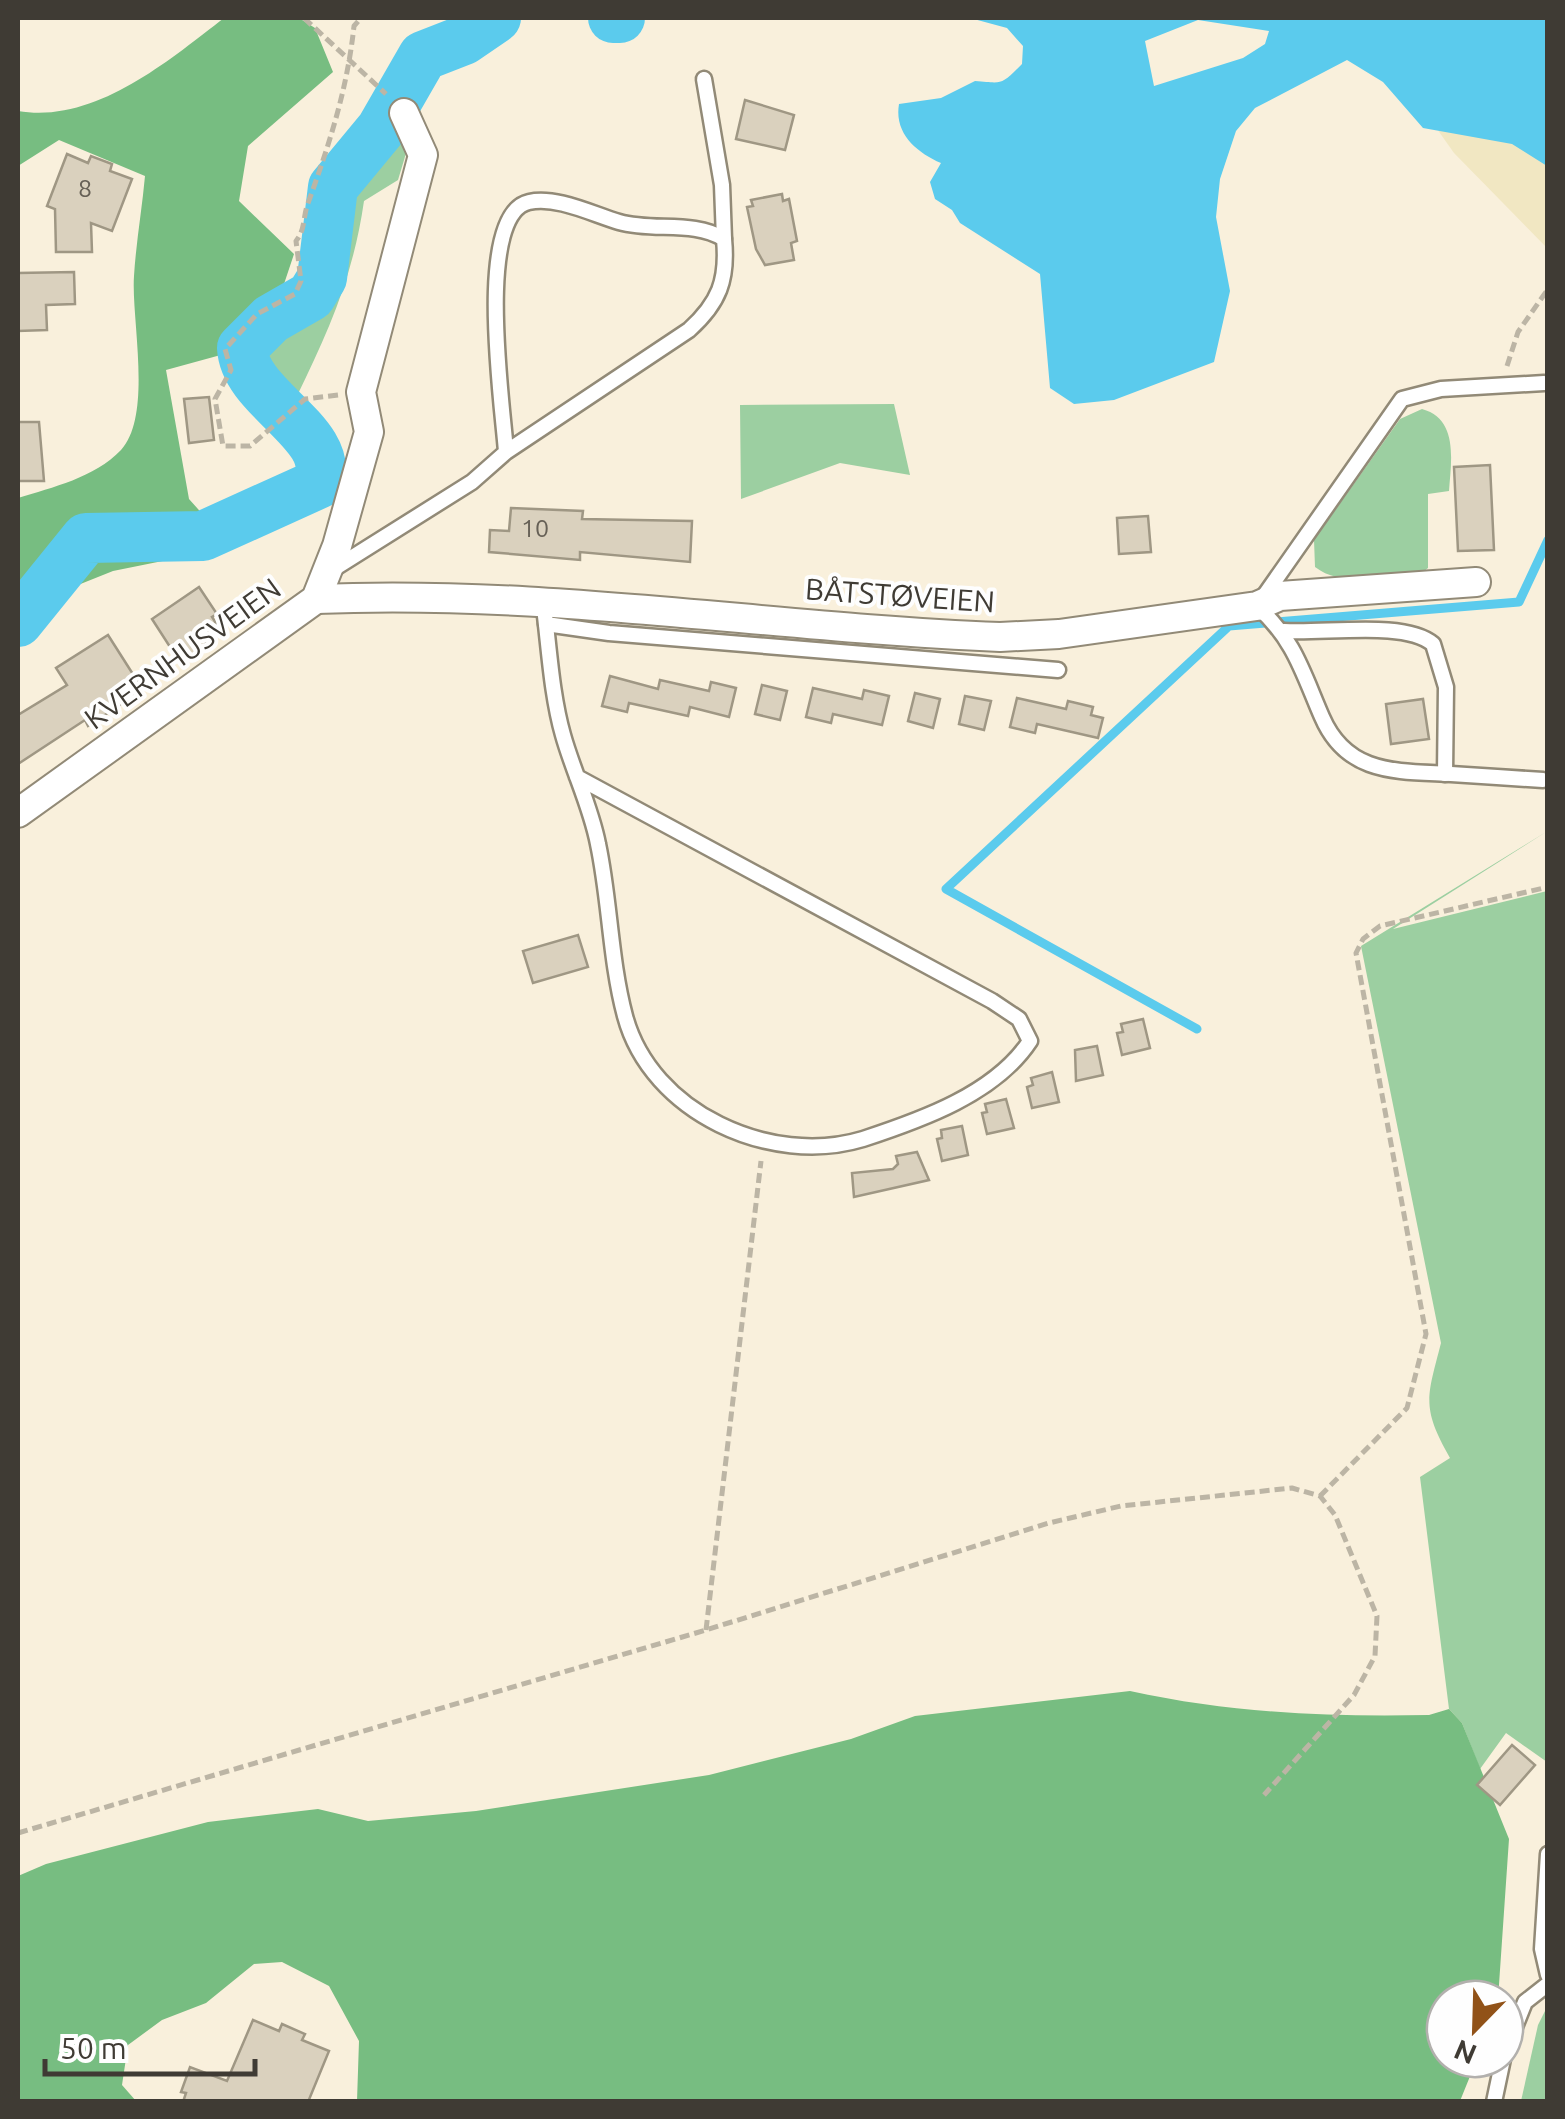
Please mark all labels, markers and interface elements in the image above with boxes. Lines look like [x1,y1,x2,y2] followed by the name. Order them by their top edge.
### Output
[78,174,92,202] house number: 8
[521,514,549,542] house number: 10
[78,571,287,736] street label: KVERNHUSVEIEN
[804,571,996,619] street label: BÅTSTØVEIEN
[1425,1979,1525,2079] north arrow
[45,2014,255,2076] scale bar
[60,2031,127,2065] text: 50 m
[1449,2034,1481,2071] text: N

